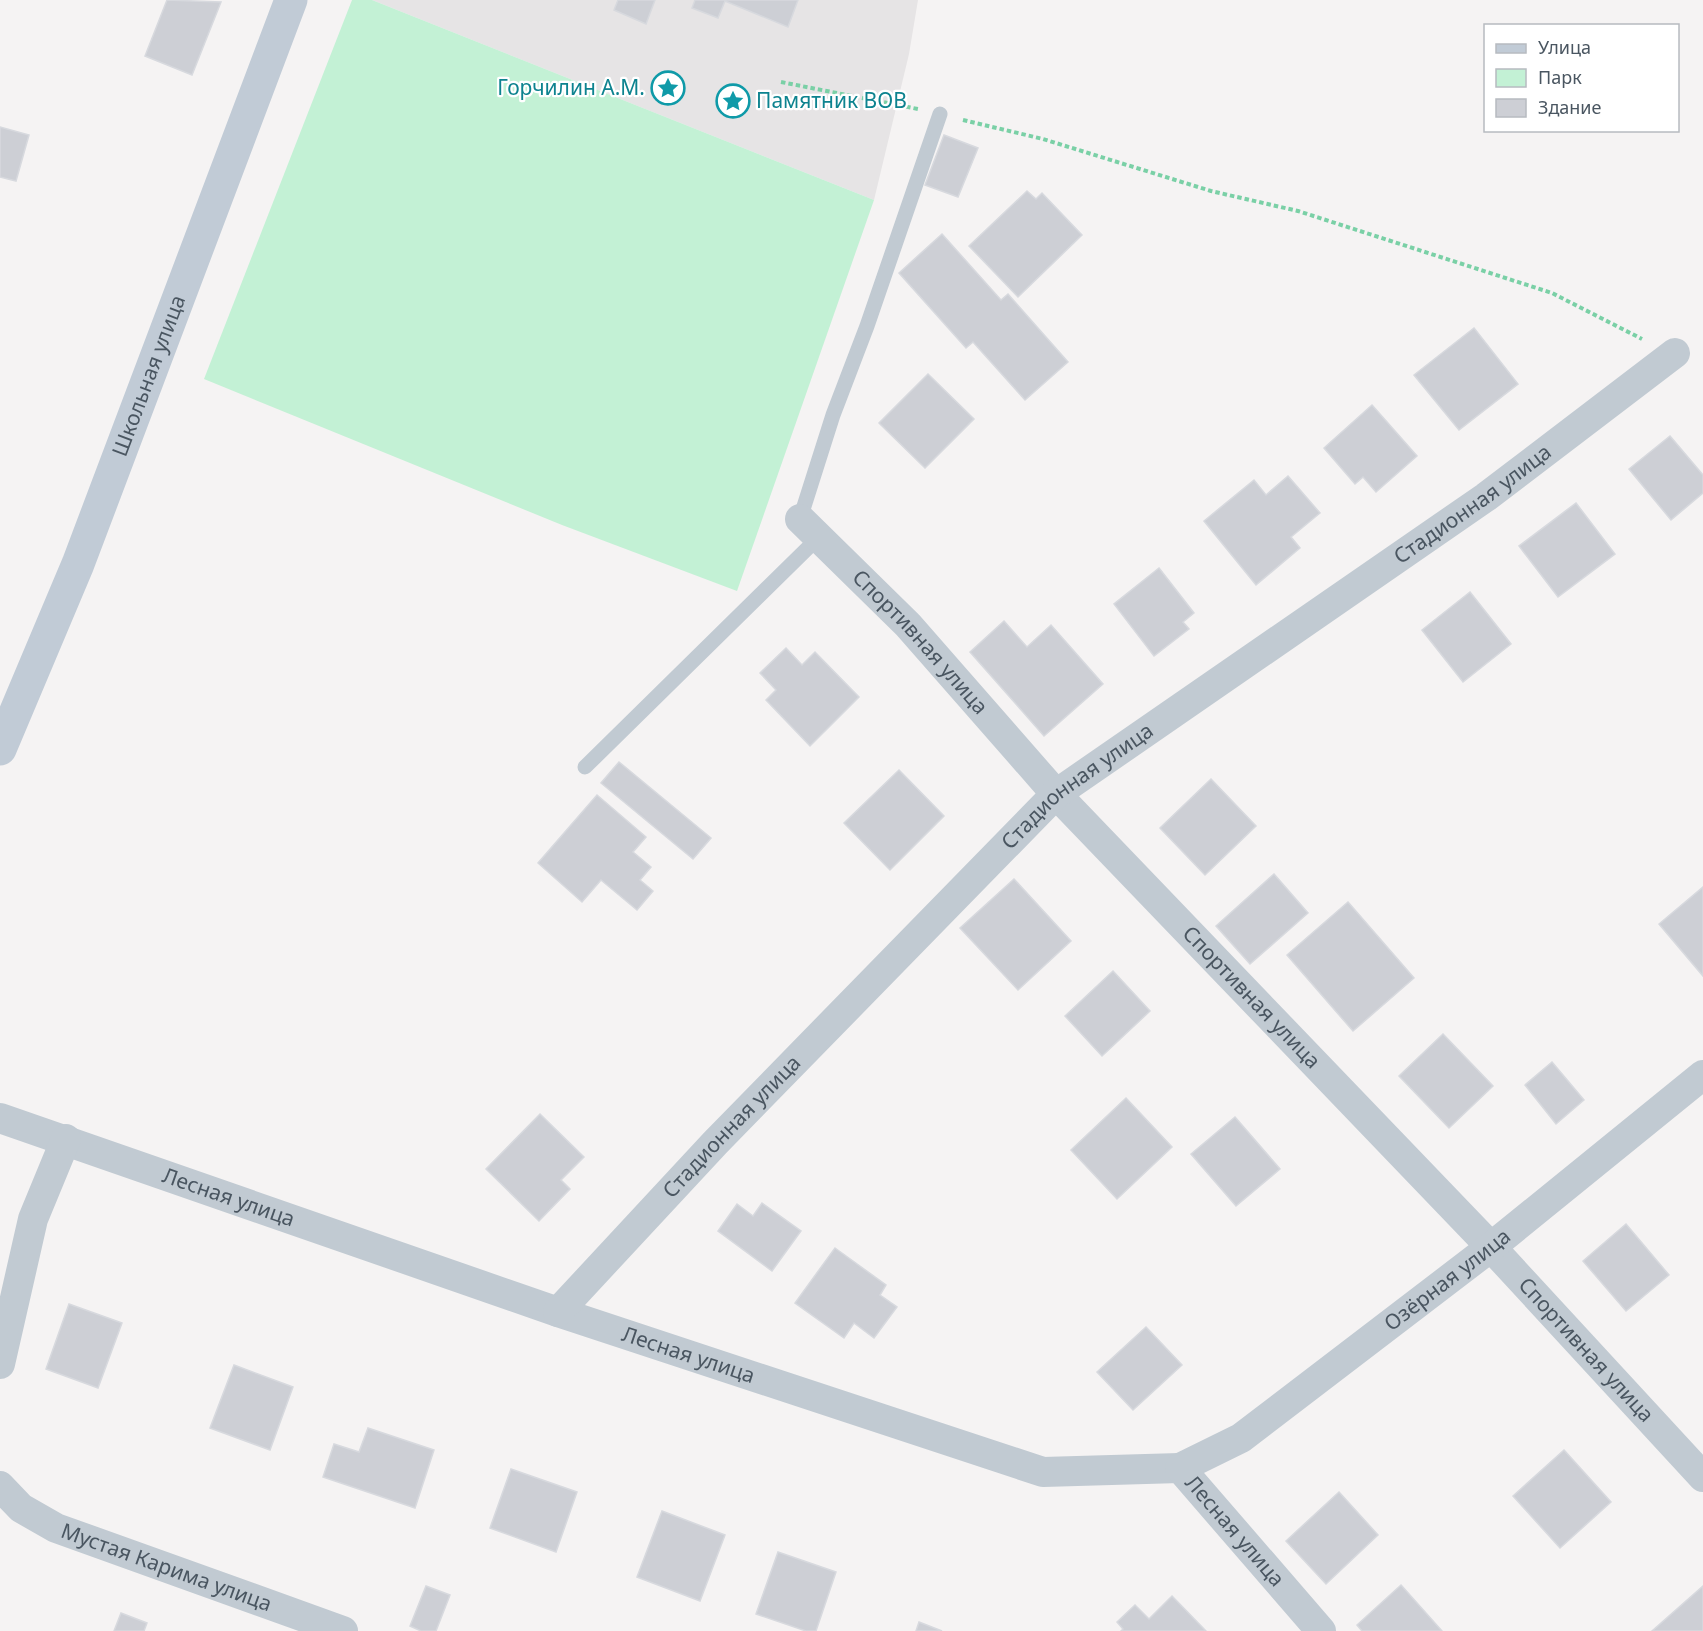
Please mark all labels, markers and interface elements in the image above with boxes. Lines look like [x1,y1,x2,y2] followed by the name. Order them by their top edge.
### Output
[1484,24,1679,132] legend
[1538,35,1591,59] text: Улица
[1538,65,1582,89] text: Парк
[650,70,686,106] place icon: Горчилин А.М.
[497,73,645,101] place label: Горчилин А.М.
[715,83,751,119] place icon: Памятник ВОВ
[756,86,907,114] place label: Памятник ВОВ
[1538,95,1602,119] text: Здание
[105,291,191,460] street label: Школьная улица
[1388,437,1556,570] street label: Стадионная улица
[847,563,995,720] street label: Спортивная улица
[995,716,1158,855] street label: Стадионная улица
[1177,919,1327,1074] street label: Спортивная улица
[656,1049,806,1204] street label: Стадионная улица
[159,1161,299,1232] street label: Лесная улица
[1378,1222,1516,1337] street label: Озёрная улица
[1513,1271,1660,1428] street label: Спортивная улица
[619,1319,759,1389] street label: Лесная улица
[1180,1469,1291,1592] street label: Лесная улица
[58,1516,276,1617] street label: Мустая Карима улица

